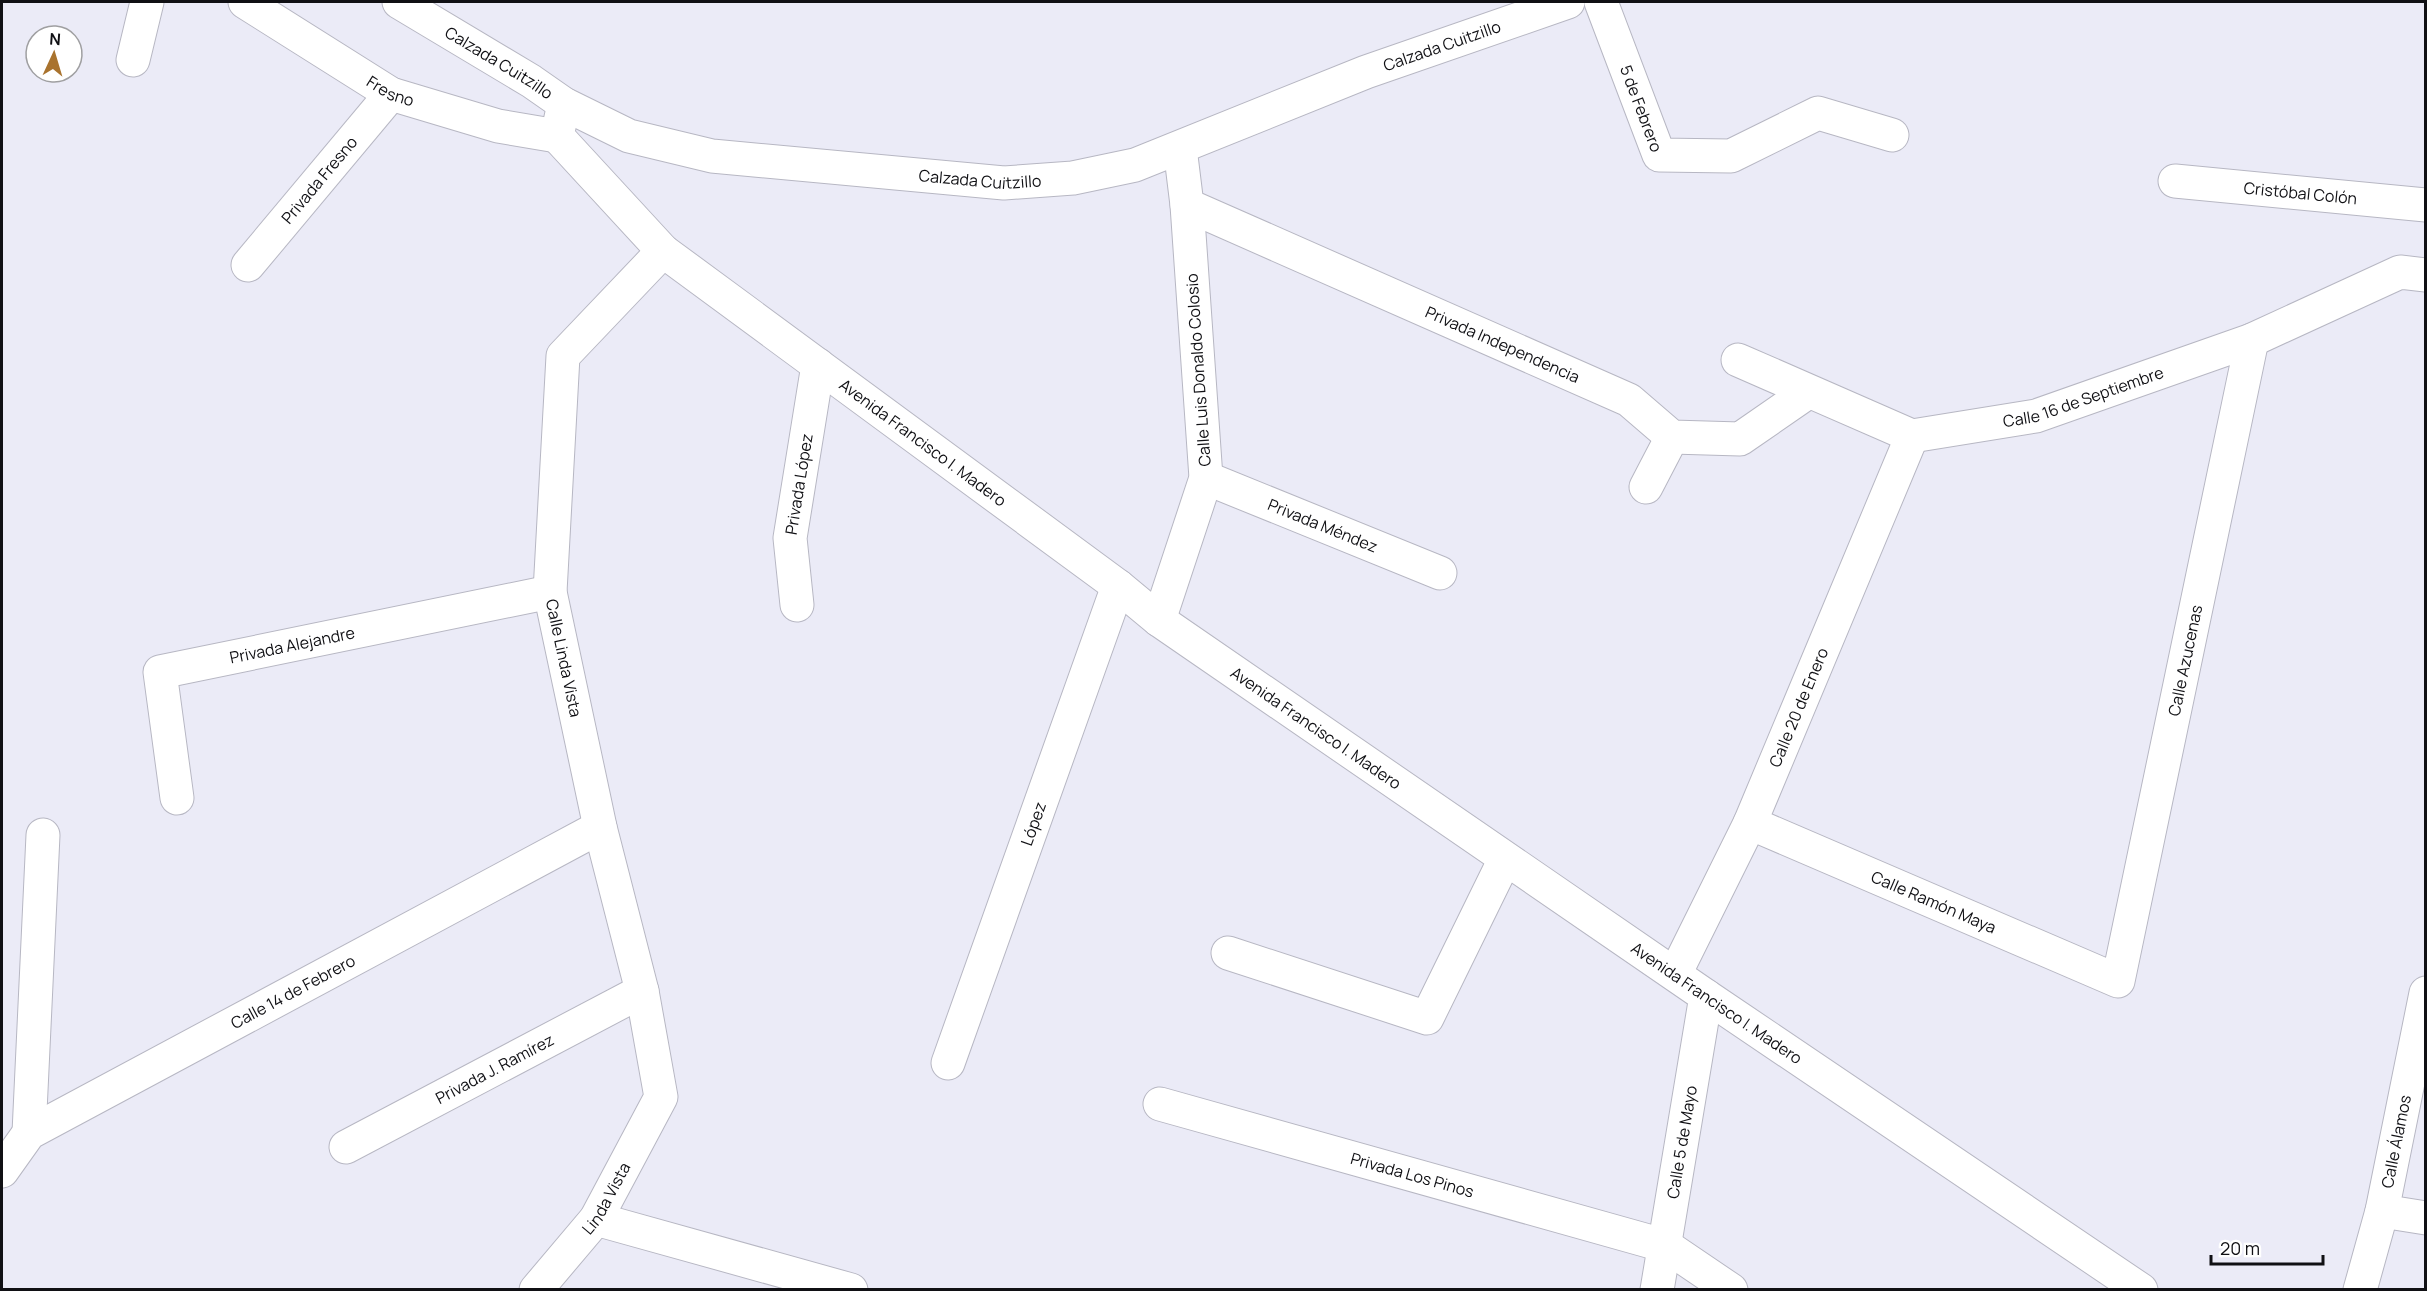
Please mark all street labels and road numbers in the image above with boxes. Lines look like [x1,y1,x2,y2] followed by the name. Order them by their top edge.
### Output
[1380,15,1504,76] street label: Calzada Cuitzillo
[441,21,557,104] street label: Calzada Cuitzillo
[1615,62,1668,155] street label: 5 de Febrero
[363,70,417,111] street label: Fresno
[276,131,362,228] street label: Privada Fresno
[918,164,1042,194] street label: Calzada Cuitzillo
[2243,177,2358,209] street label: Cristóbal Colón
[1180,273,1216,467] street label: Calle Luis Donaldo Colosio
[1422,301,1583,388] street label: Privada Independencia
[2001,361,2166,432] street label: Calle 16 de Septiembre
[835,374,1011,511] street label: Avenida Francisco I. Madero
[780,432,818,536] street label: Privada López
[1265,493,1381,558] street label: Privada Méndez
[541,597,587,719] street label: Calle Linda Vista
[2163,603,2207,718] street label: Calle Azucenas
[228,621,357,668] street label: Privada Alejandre
[1764,644,1833,770] street label: Calle 20 de Enero
[1226,662,1406,794] street label: Avenida Francisco I. Madero
[1015,799,1051,849] street label: López
[1868,865,2000,938] street label: Calle Ramón Maya
[1627,937,1807,1069] street label: Avenida Francisco I. Madero
[227,949,359,1034] street label: Calle 14 de Febrero
[432,1028,558,1109] street label: Privada J. Ramírez
[1661,1084,1702,1200] street label: Calle 5 de Mayo
[2376,1093,2416,1190] street label: Calle Álamos
[1348,1147,1476,1203] street label: Privada Los Pinos
[577,1158,635,1239] street label: Linda Vista

